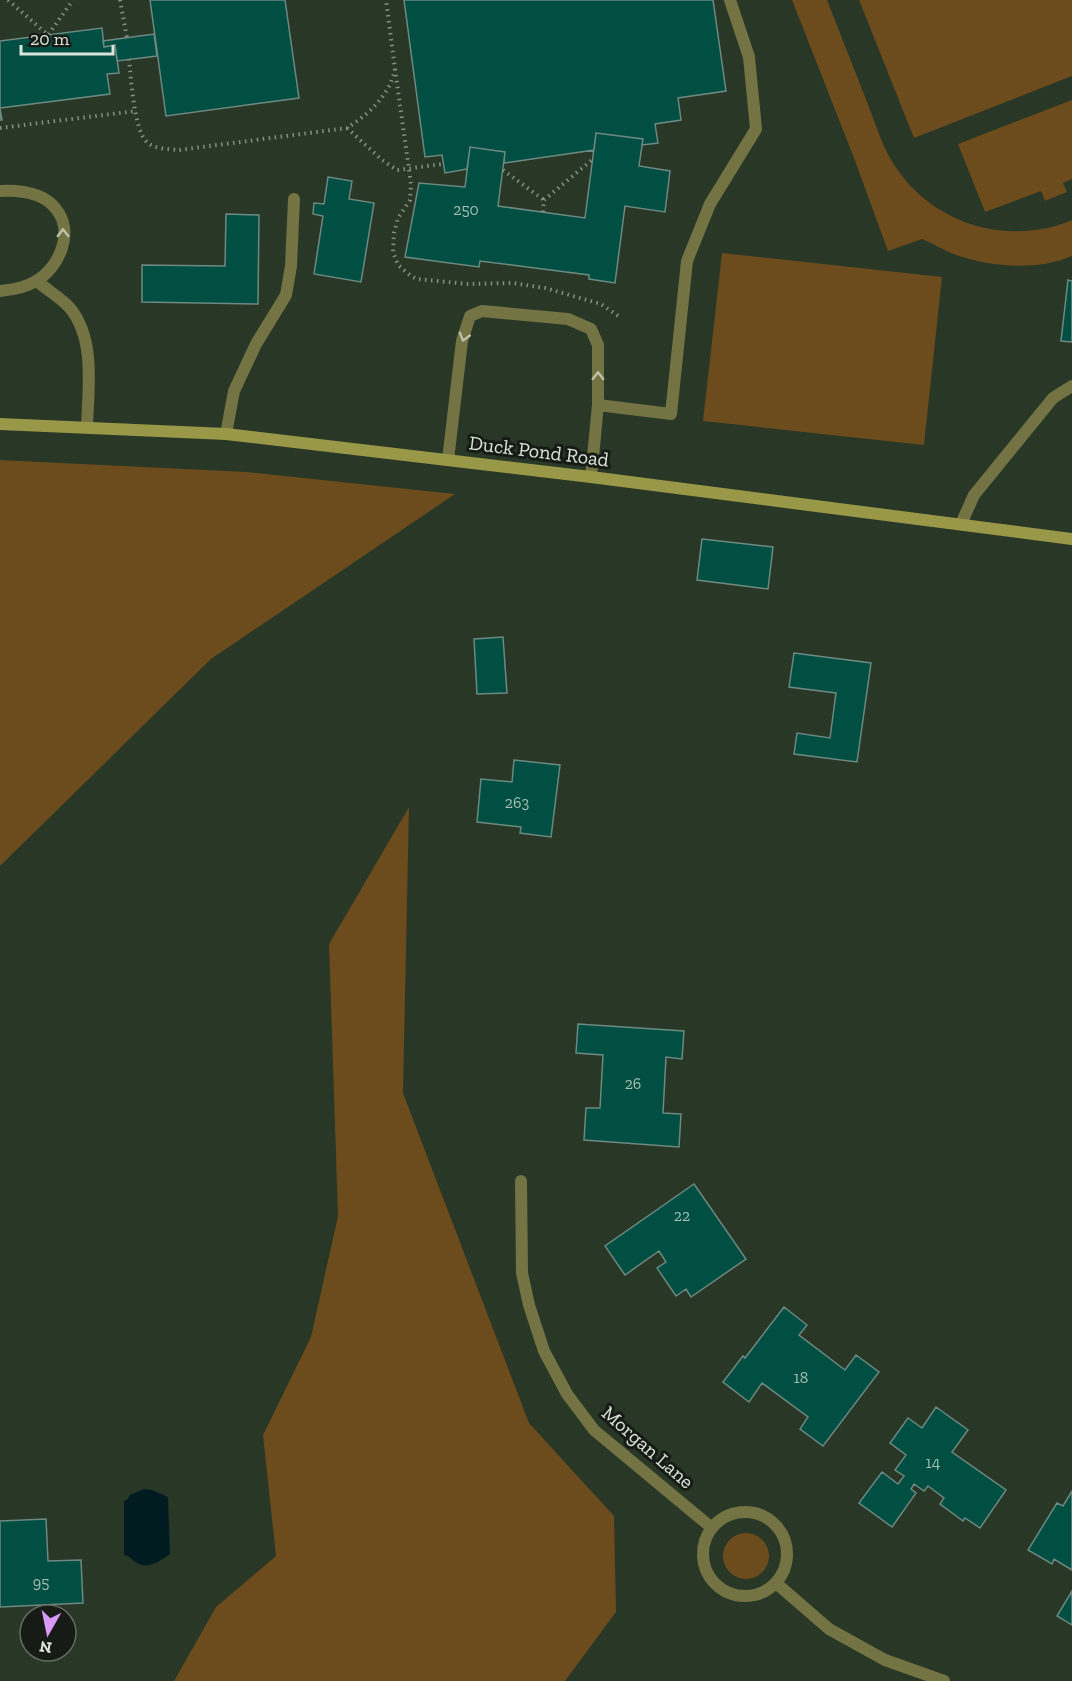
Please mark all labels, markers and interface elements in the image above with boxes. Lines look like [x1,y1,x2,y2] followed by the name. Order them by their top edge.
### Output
[21,18,112,56] scale bar
[30,28,70,50] text: 20 m
[453,200,479,219] house number: 250
[57,228,69,237] one-way arrow
[459,331,471,342] one-way arrow
[592,372,604,381] one-way arrow
[468,431,610,471] street label: Duck Pond Road
[505,793,529,812] house number: 263
[625,1074,641,1093] house number: 26
[674,1206,690,1225] house number: 22
[794,1368,808,1387] house number: 18
[597,1401,699,1493] street label: Morgan Lane
[926,1453,941,1472] house number: 14
[33,1573,49,1592] house number: 95
[18,1603,78,1663] north arrow
[38,1637,53,1658] text: N

